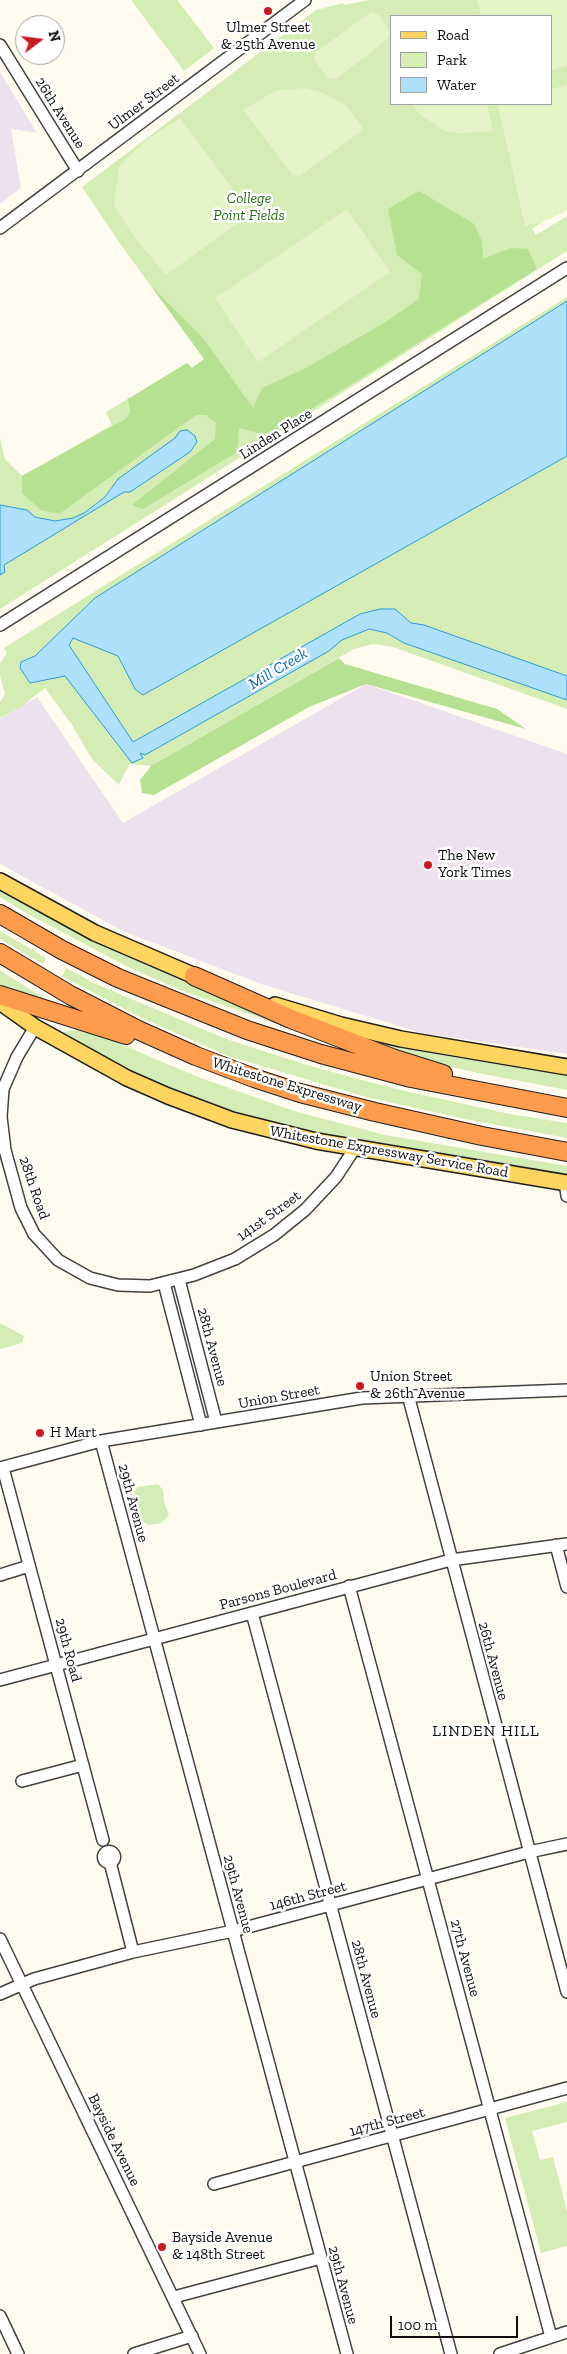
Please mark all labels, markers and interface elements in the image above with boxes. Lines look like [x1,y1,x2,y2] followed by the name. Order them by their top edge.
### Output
[262,5,274,17] marker: Ulmer Street & 25th Avenue
[15,15,65,65] north arrow
[390,15,552,105] legend
[221,19,315,54] place label: Ulmer Street & 25th Avenue
[437,26,469,44] text: Road
[44,29,64,44] text: N
[437,51,467,69] text: Park
[105,70,183,134] street label: Ulmer Street
[31,74,89,152] street label: 26th Avenue
[437,76,477,94] text: Water
[213,190,285,225] park label: College Point Fields
[236,405,316,463] street label: Linden Place
[245,644,311,694] water label: Mill Creek
[438,847,511,882] place label: The New York Times
[422,859,434,871] marker: The New York Times
[210,1054,364,1116] street label: Whitestone Expressway
[268,1122,510,1182] street label: Whitestone Expressway Service Road
[15,1154,53,1222] street label: 28th Road
[233,1187,305,1245] street label: 141st Street
[193,1306,231,1388] street label: 28th Avenue
[370,1368,465,1403] place label: Union Street & 26th Avenue
[354,1380,366,1392] marker: Union Street & 26th Avenue
[237,1381,321,1413] street label: Union Street
[50,1424,97,1442] place label: H Mart
[34,1427,46,1439] marker: H Mart
[114,1462,152,1544] street label: 29th Avenue
[218,1566,338,1614] street label: Parsons Boulevard
[51,1616,85,1684] street label: 29th Road
[474,1620,512,1702] street label: 26th Avenue
[431,1721,541,1741] district label: LINDEN HILL
[219,1853,257,1935] street label: 29th Avenue
[268,1877,348,1915] street label: 146th Street
[446,1917,484,1999] street label: 27th Avenue
[347,1938,385,2020] street label: 28th Avenue
[84,2091,144,2189] street label: Bayside Avenue
[347,2103,427,2141] street label: 147th Street
[172,2229,272,2264] place label: Bayside Avenue & 148th Street
[156,2241,168,2253] marker: Bayside Avenue & 148th Street
[324,2244,362,2326] street label: 29th Avenue
[392,2306,520,2338] scale bar
[398,2316,437,2334] text: 100 m

